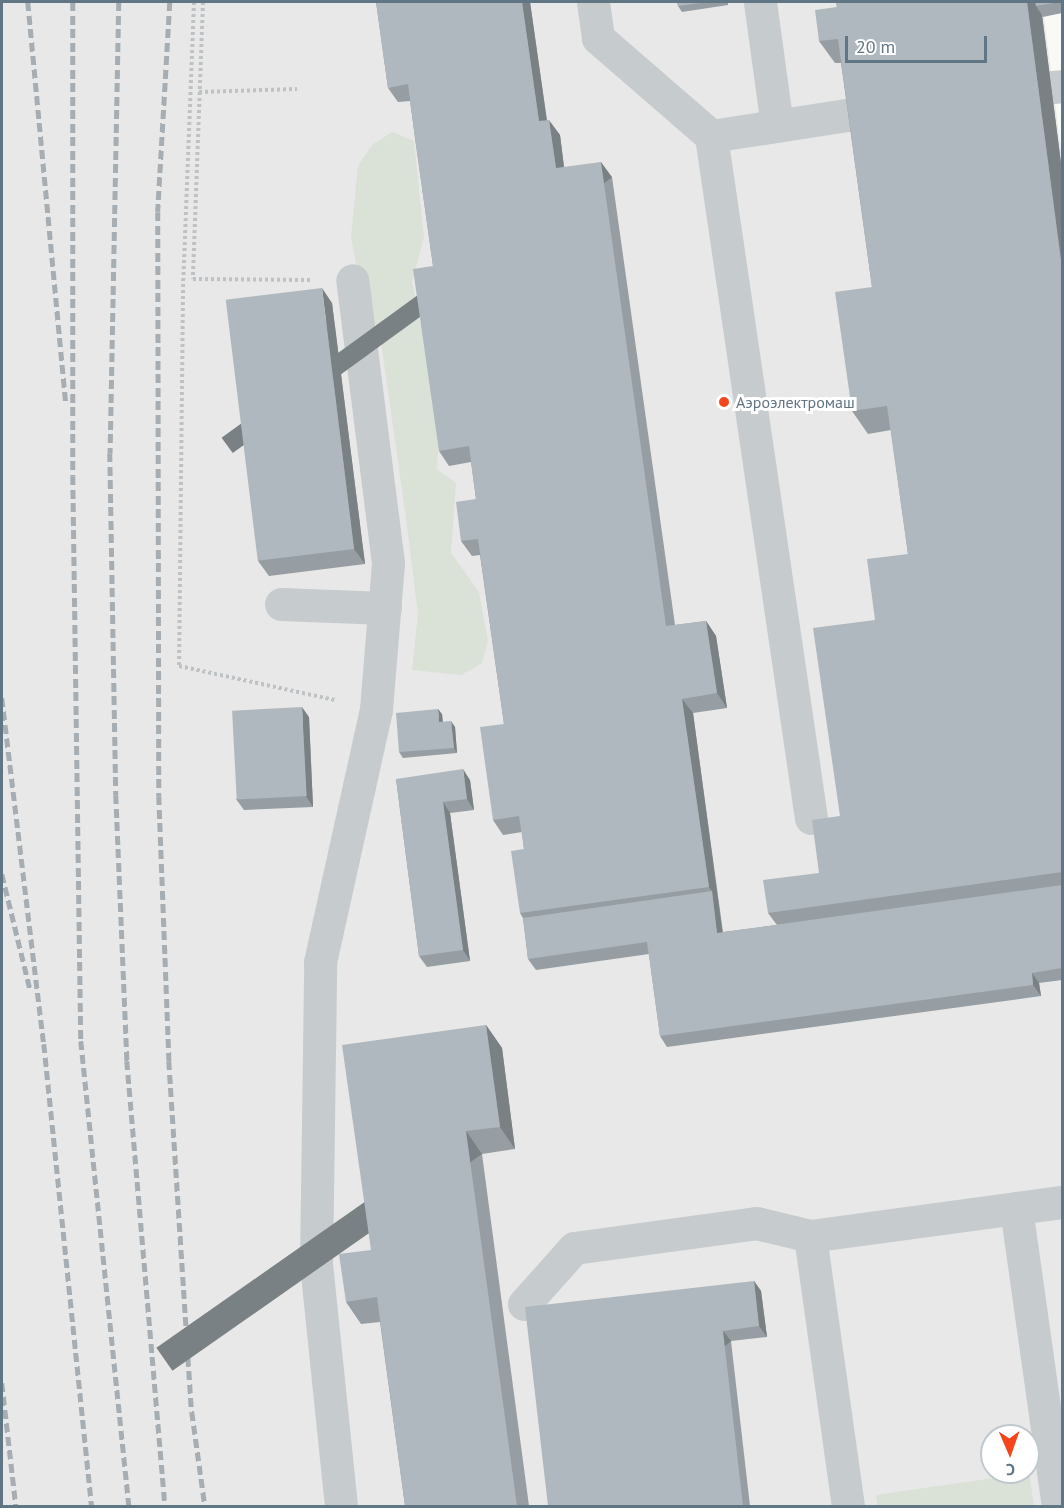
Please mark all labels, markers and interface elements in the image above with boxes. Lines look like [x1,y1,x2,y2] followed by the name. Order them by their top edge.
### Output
[848,24,990,62] scale bar
[856,35,895,58] text: 20 m
[736,392,855,412] place label: Аэроэлектромаш
[717,395,731,409] marker: Аэроэлектромаш
[980,1424,1040,1484] north arrow
[1006,1460,1015,1480] text: С

